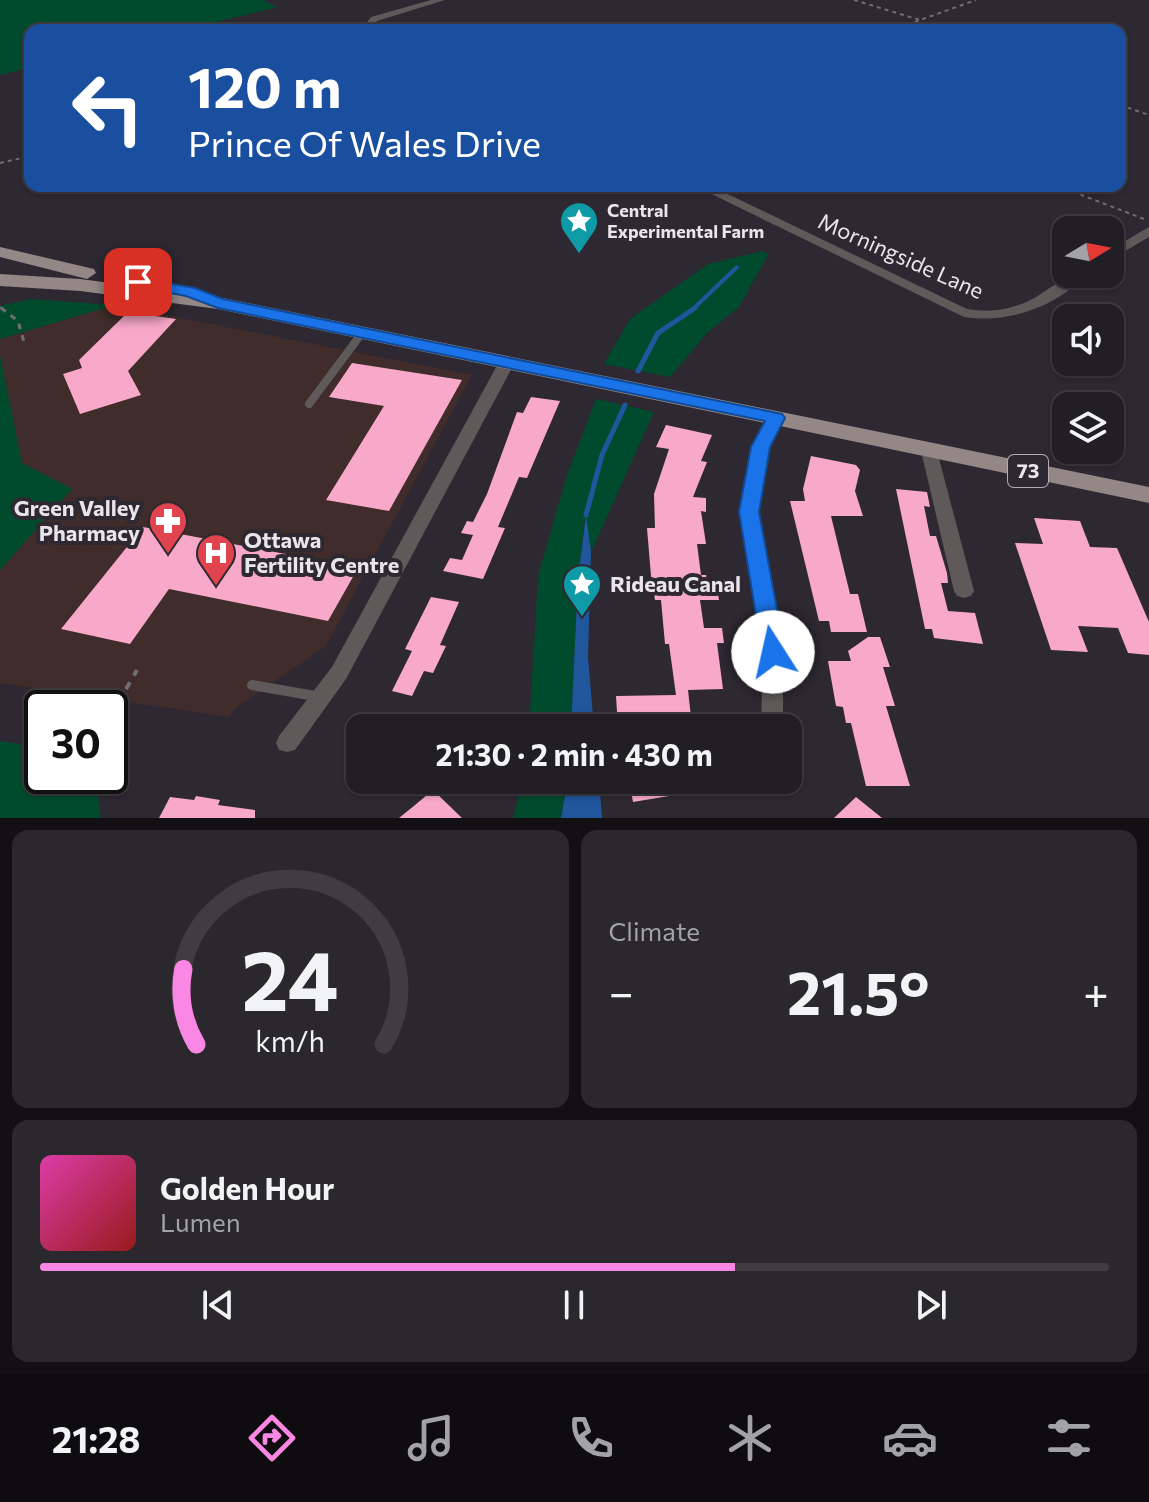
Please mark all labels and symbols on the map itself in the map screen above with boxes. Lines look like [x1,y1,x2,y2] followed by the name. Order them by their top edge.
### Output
[607,199,764,242] place label: Central Experimental Farm
[558,200,600,255] place icon: Central Experimental Farm
[814,207,988,304] street label: Morningside Lane
[1052,216,1124,288] north arrow
[104,248,172,316] pin
[1008,455,1048,487] road number: 73
[14,494,140,546] place label: Green Valley Pharmacy
[147,500,189,555] pharmacy icon: Green Valley Pharmacy
[244,526,399,578] place label: Ottawa Fertility Centre
[195,532,237,587] hospital icon: Ottawa Fertility Centre
[561,563,603,618] place icon: Rideau Canal
[610,570,741,597] place label: Rideau Canal
[731,610,815,694] position arrow
[24,690,128,794] speed limit sign: 30

